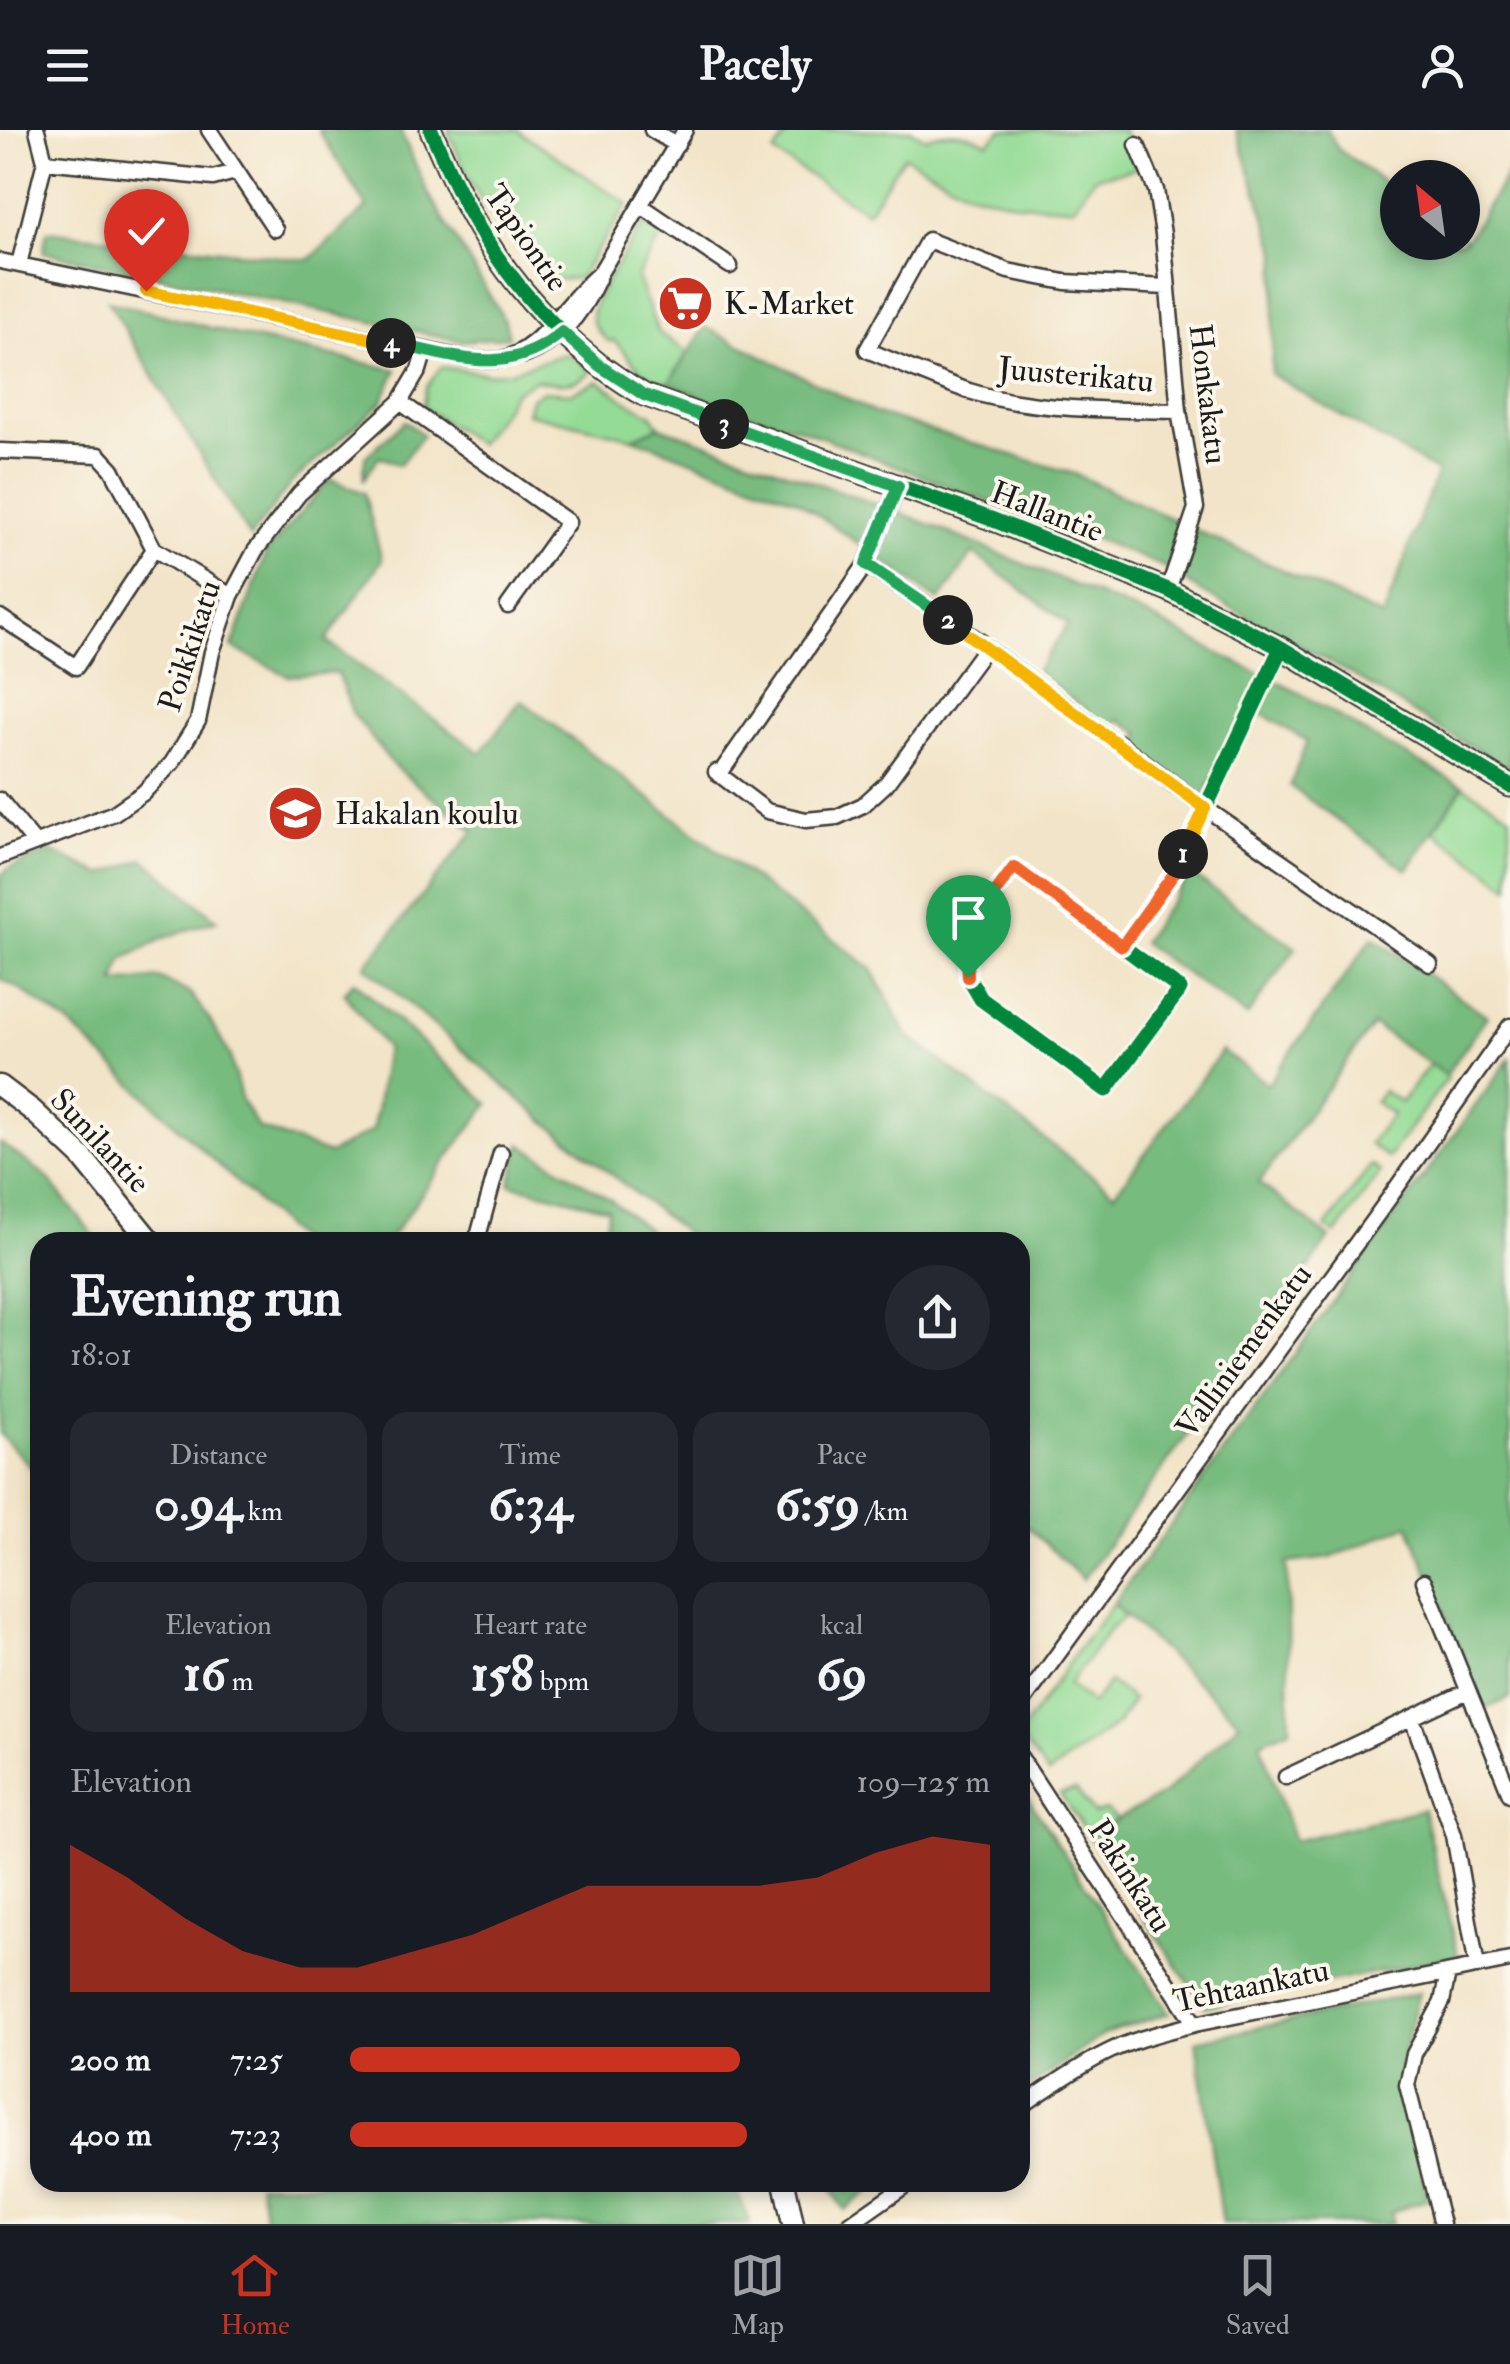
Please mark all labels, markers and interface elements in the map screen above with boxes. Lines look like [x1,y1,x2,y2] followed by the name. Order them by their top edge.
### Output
[699,37,811,93] text: Pacely
[40,38,95,93] icon: menu
[1415,38,1470,93] icon: person
[1380,160,1480,260] north arrow
[1380,160,1480,260] map controls
[475,177,577,299] street label: Tapiontie
[104,189,189,292] pin
[119,204,174,259] icon: check
[655,274,715,334] supermarket icon: K-Market
[724,284,854,324] place label: K-Market
[366,318,416,368] pin: 4
[1180,322,1236,466] street label: Honkakatu
[383,325,399,360] text: 4
[996,348,1155,402] street label: Juusterikatu
[699,399,749,449] pin: 3
[719,406,729,441] text: 3
[985,472,1109,552] street label: Hallantie
[150,575,230,717] street label: Poikkikatu
[923,595,973,645] pin: 2
[941,602,955,637] text: 2
[266,784,326,844] school or university icon: Hakalan koulu
[335,794,519,834] place label: Hakalan koulu
[1158,829,1208,879] pin: 1
[1178,836,1188,871] text: 1
[926,875,1011,978] pin
[941,890,996,945] icon: arrive
[41,1080,159,1202] street label: Sunilantie
[1167,1256,1321,1446] street label: Valliniemenkatu
[70,1263,342,1332] text: Evening run
[885,1265,990,1370] button: share
[70,1335,132,1375] text: 18:01
[169,1438,267,1473] text: Distance
[499,1438,561,1473] text: Time
[817,1438,867,1473] text: Pace
[154,1473,242,1536] text: 0.94
[488,1473,572,1536] text: 6:34
[775,1473,860,1536] text: 6:59
[242,1494,283,1529] text: km
[860,1494,908,1529] text: /km
[165,1608,272,1643] text: Elevation
[473,1608,587,1643] text: Heart rate
[820,1608,863,1643] text: kcal
[183,1643,226,1706] text: 16
[471,1643,534,1706] text: 158
[816,1643,867,1706] text: 69
[226,1664,254,1699] text: m
[534,1664,589,1699] text: bpm
[70,1762,192,1802] text: Elevation
[857,1762,990,1802] text: 109–125 m
[1079,1812,1181,1940] street label: Pakinkatu
[1170,1950,1332,2022] street label: Tehtaankatu
[70,2040,151,2080] text: 200 m
[230,2040,283,2080] text: 7:25
[70,2115,152,2155] text: 400 m
[230,2115,281,2155] text: 7:23
[220,2248,290,2343] tab: Home
[730,2248,785,2343] tab: Map
[1226,2248,1290,2343] tab: Saved

